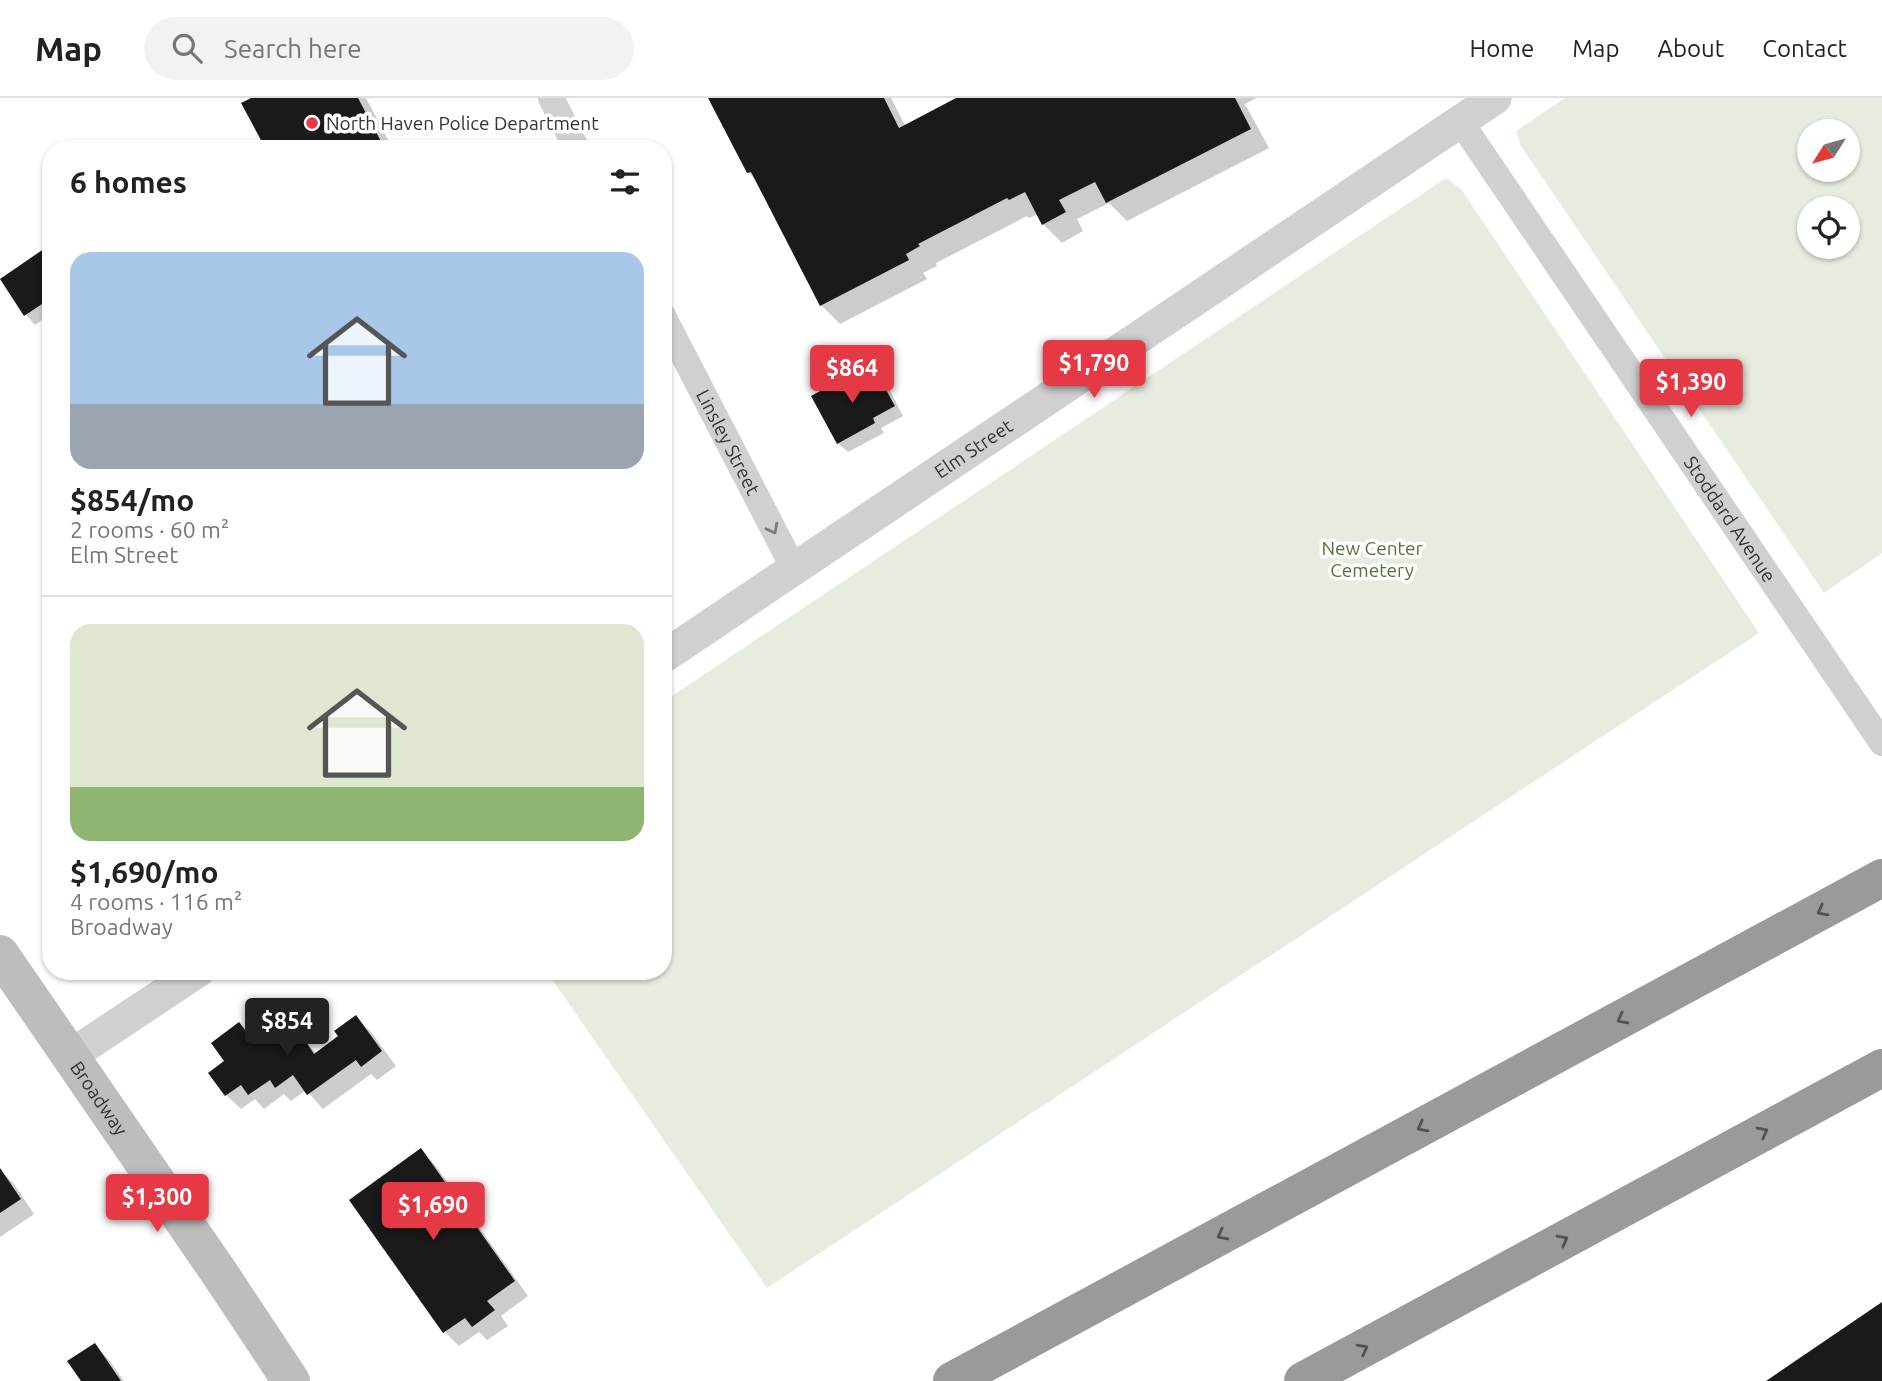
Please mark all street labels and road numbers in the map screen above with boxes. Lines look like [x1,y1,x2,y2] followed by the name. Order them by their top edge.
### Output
[692,386,765,499] street label: Linsley Street
[930,414,1017,483] street label: Elm Street
[1680,452,1781,586] street label: Stoddard Avenue
[66,1057,132,1139] street label: Broadway

